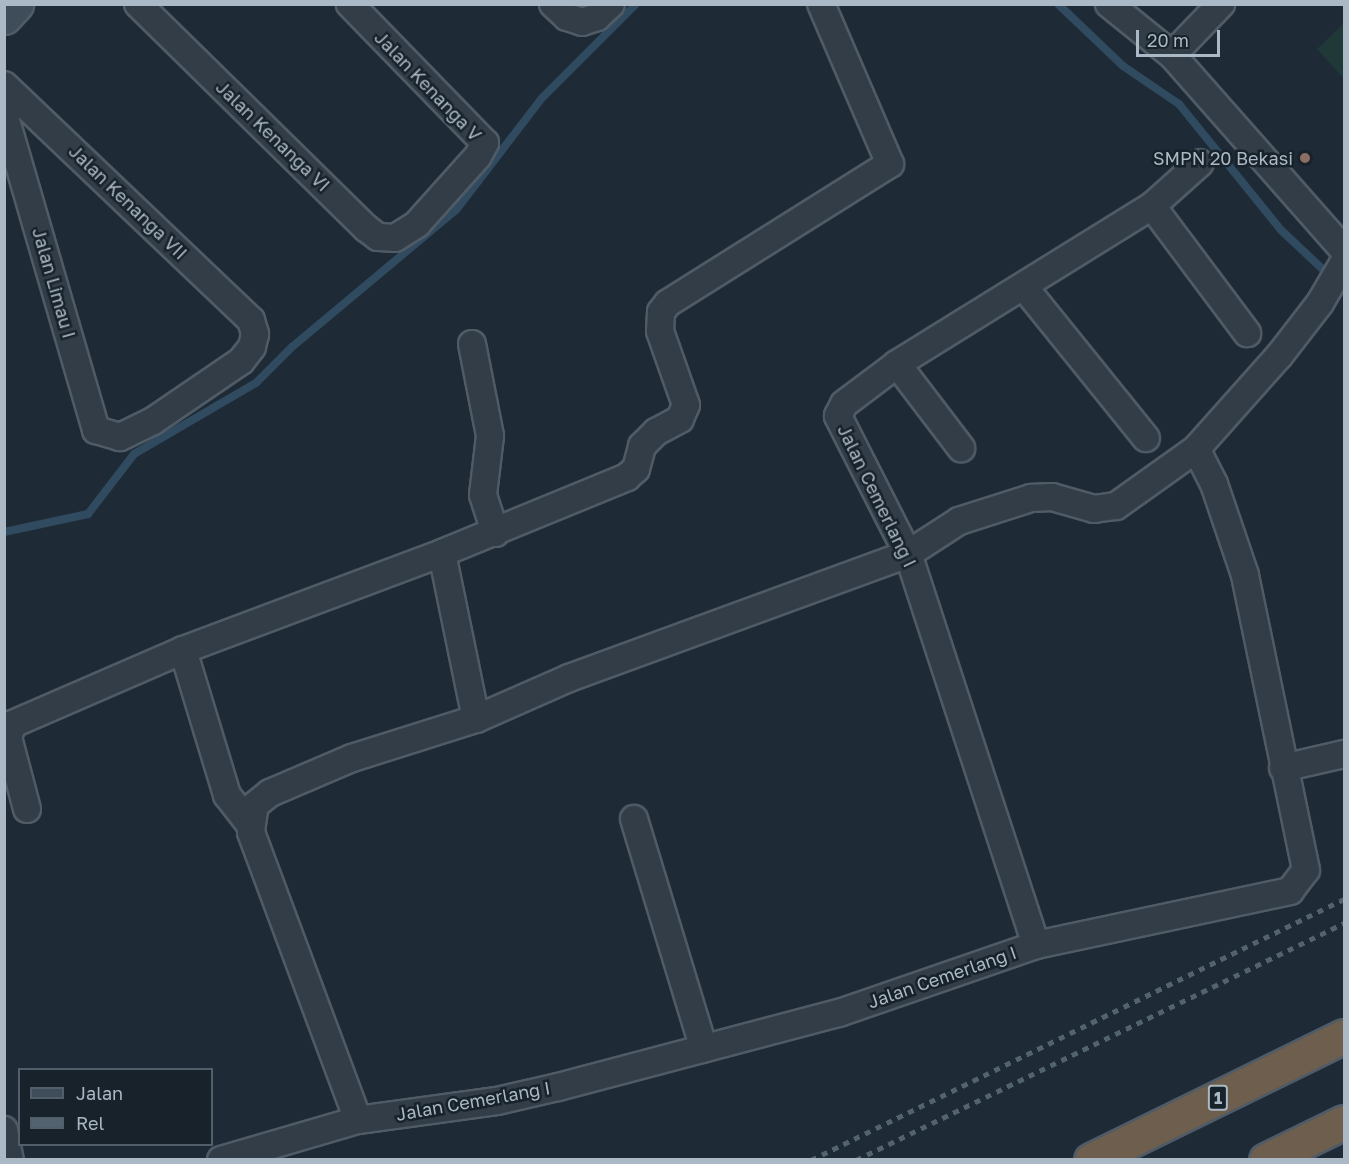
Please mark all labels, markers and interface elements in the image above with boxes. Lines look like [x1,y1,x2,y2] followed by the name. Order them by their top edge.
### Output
[1139,18,1223,56] scale bar
[370,27,486,145] street label: Jalan Kenanga V
[1147,29,1189,51] text: 20 m
[212,76,334,196] street label: Jalan Kenanga VI
[65,140,191,264] street label: Jalan Kenanga VII
[1153,147,1293,169] place label: SMPN 20 Bekasi
[1298,151,1312,165] marker: SMPN 20 Bekasi
[28,225,80,341] street label: Jalan Limau I
[833,421,921,571] street label: Jalan Cemerlang I
[865,941,1019,1013] street label: Jalan Cemerlang I
[18,1068,213,1146] legend
[394,1077,552,1125] street label: Jalan Cemerlang I
[76,1082,123,1104] text: Jalan
[1208,1085,1228,1111] road number: 1
[76,1112,104,1134] text: Rel

